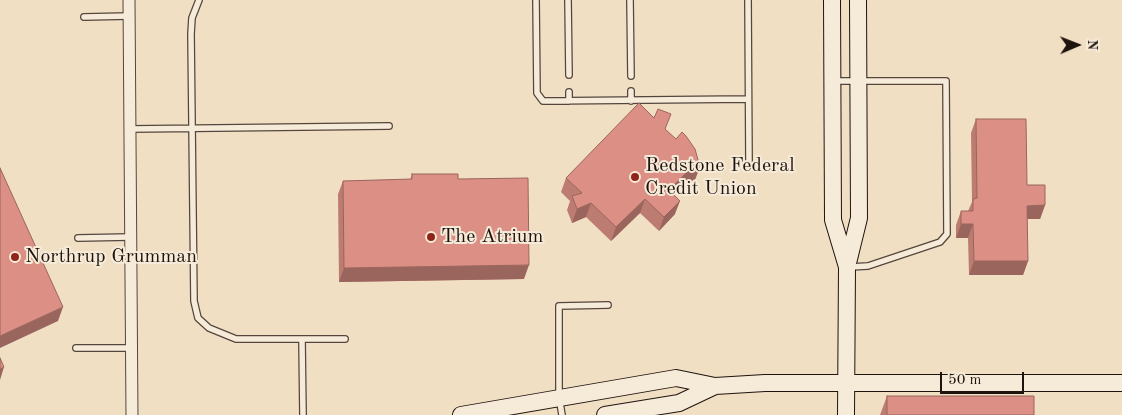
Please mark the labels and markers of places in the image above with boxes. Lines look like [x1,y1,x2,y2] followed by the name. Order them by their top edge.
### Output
[645,154,795,201] place label: Redstone Federal Credit Union
[629,171,641,183] marker: Redstone Federal Credit Union
[441,225,543,249] place label: The Atrium
[425,231,437,243] marker: The Atrium
[25,245,197,269] place label: Northrup Grumman
[9,251,21,263] marker: Northrup Grumman

